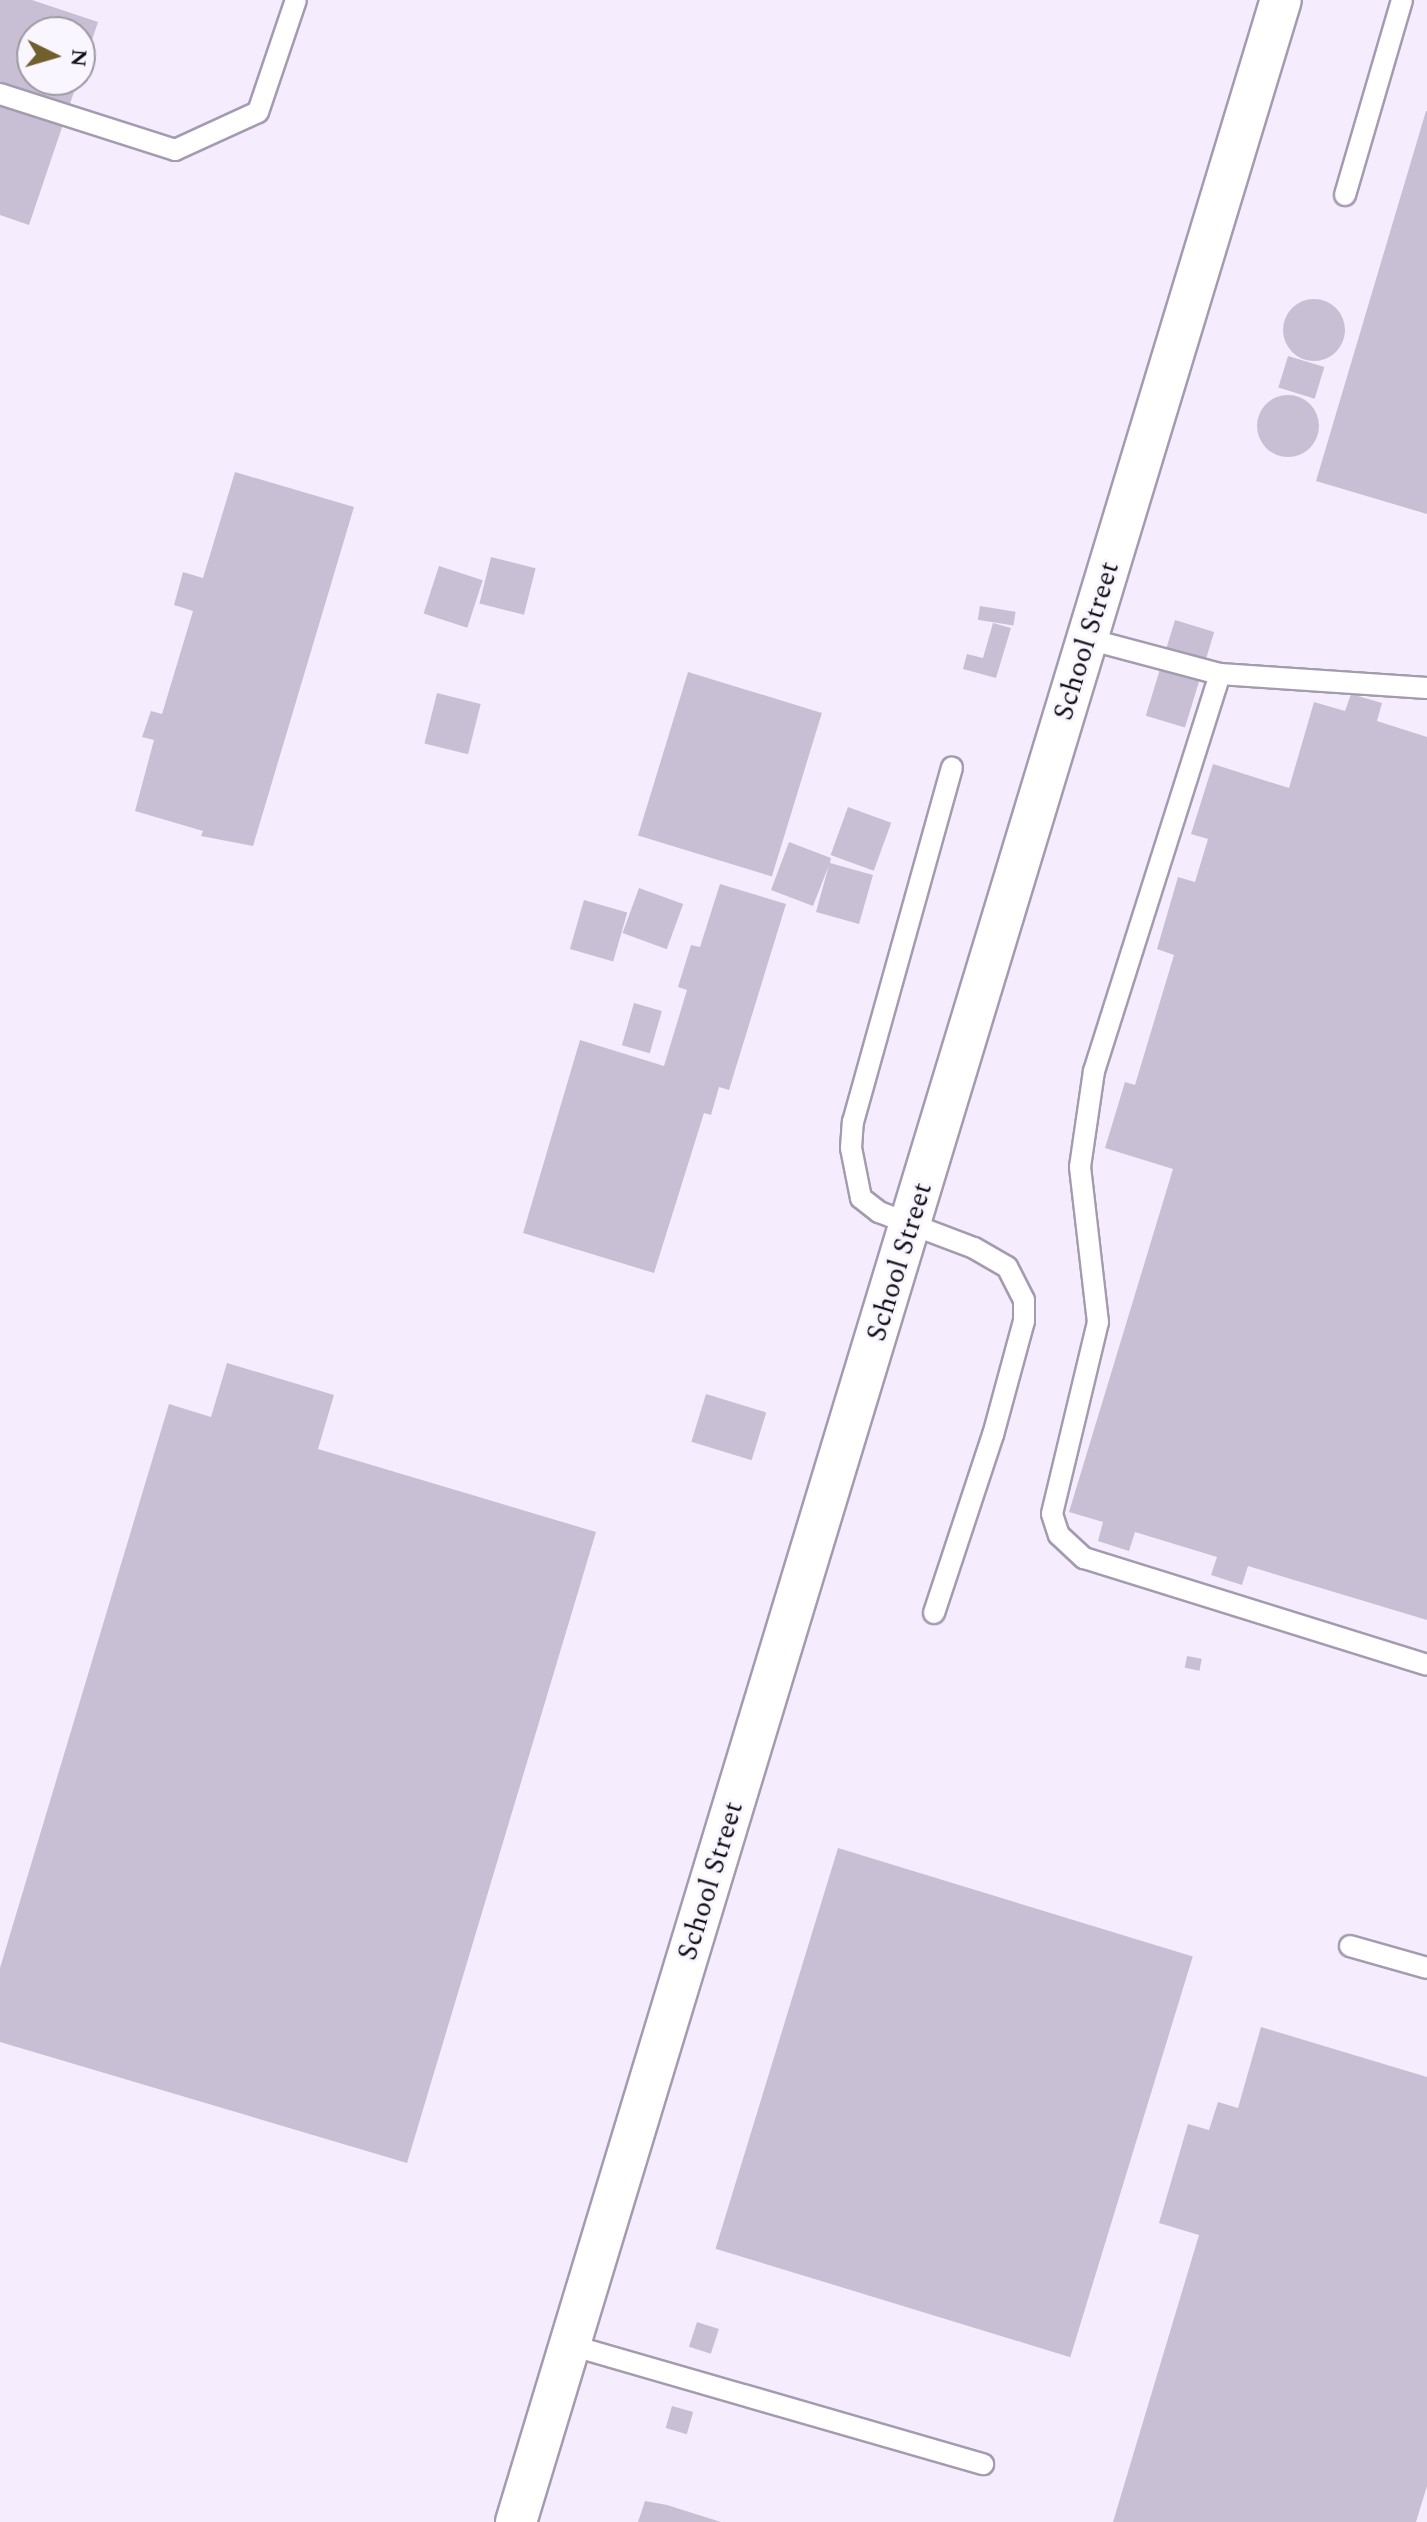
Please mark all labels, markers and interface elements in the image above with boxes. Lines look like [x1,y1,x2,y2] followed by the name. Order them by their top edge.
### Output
[16,16,96,96] north arrow
[61,48,96,68] text: N
[1047,558,1127,724] street label: School Street
[860,1179,940,1345] street label: School Street
[671,1798,751,1964] street label: School Street

